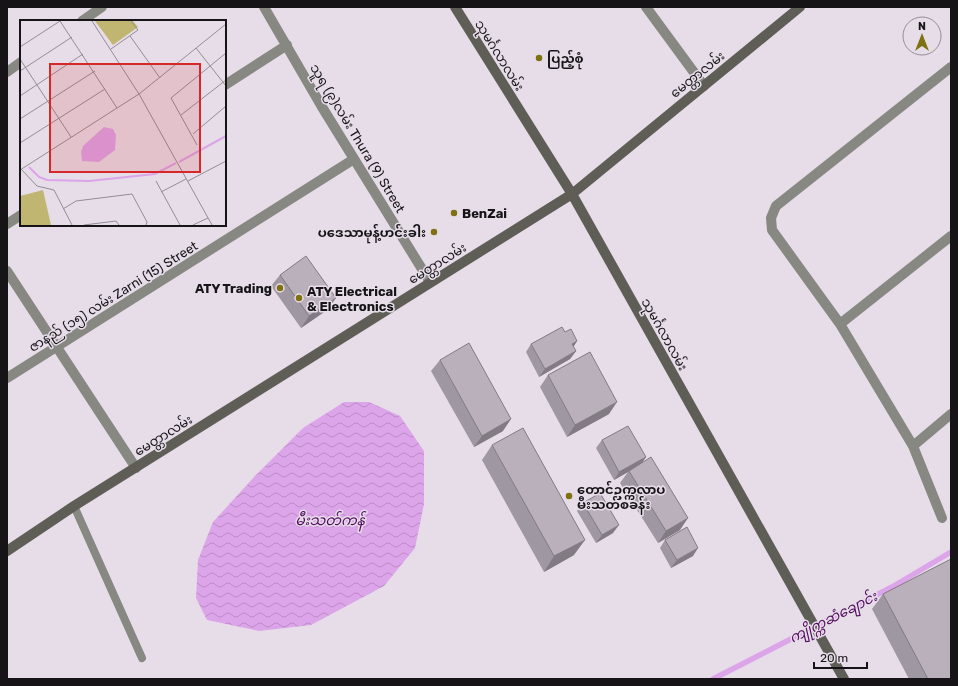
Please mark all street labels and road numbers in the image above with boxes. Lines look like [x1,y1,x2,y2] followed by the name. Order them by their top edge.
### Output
[469,17,528,95] street label: သုမင်္ဂလာလမ်း
[667,47,729,103] street label: မေတ္တာလမ်း
[305,61,409,217] street label: သူရ (၉)လမ်း Thura (9) Street
[25,237,202,357] street label: ဇာနည် (၁၅) လမ်း Zarni (15) Street
[405,239,471,290] street label: မေတ္တာလမ်း
[636,295,692,375] street label: သုမင်္ဂလာလမ်း
[131,411,197,462] street label: မေတ္တာလမ်း

